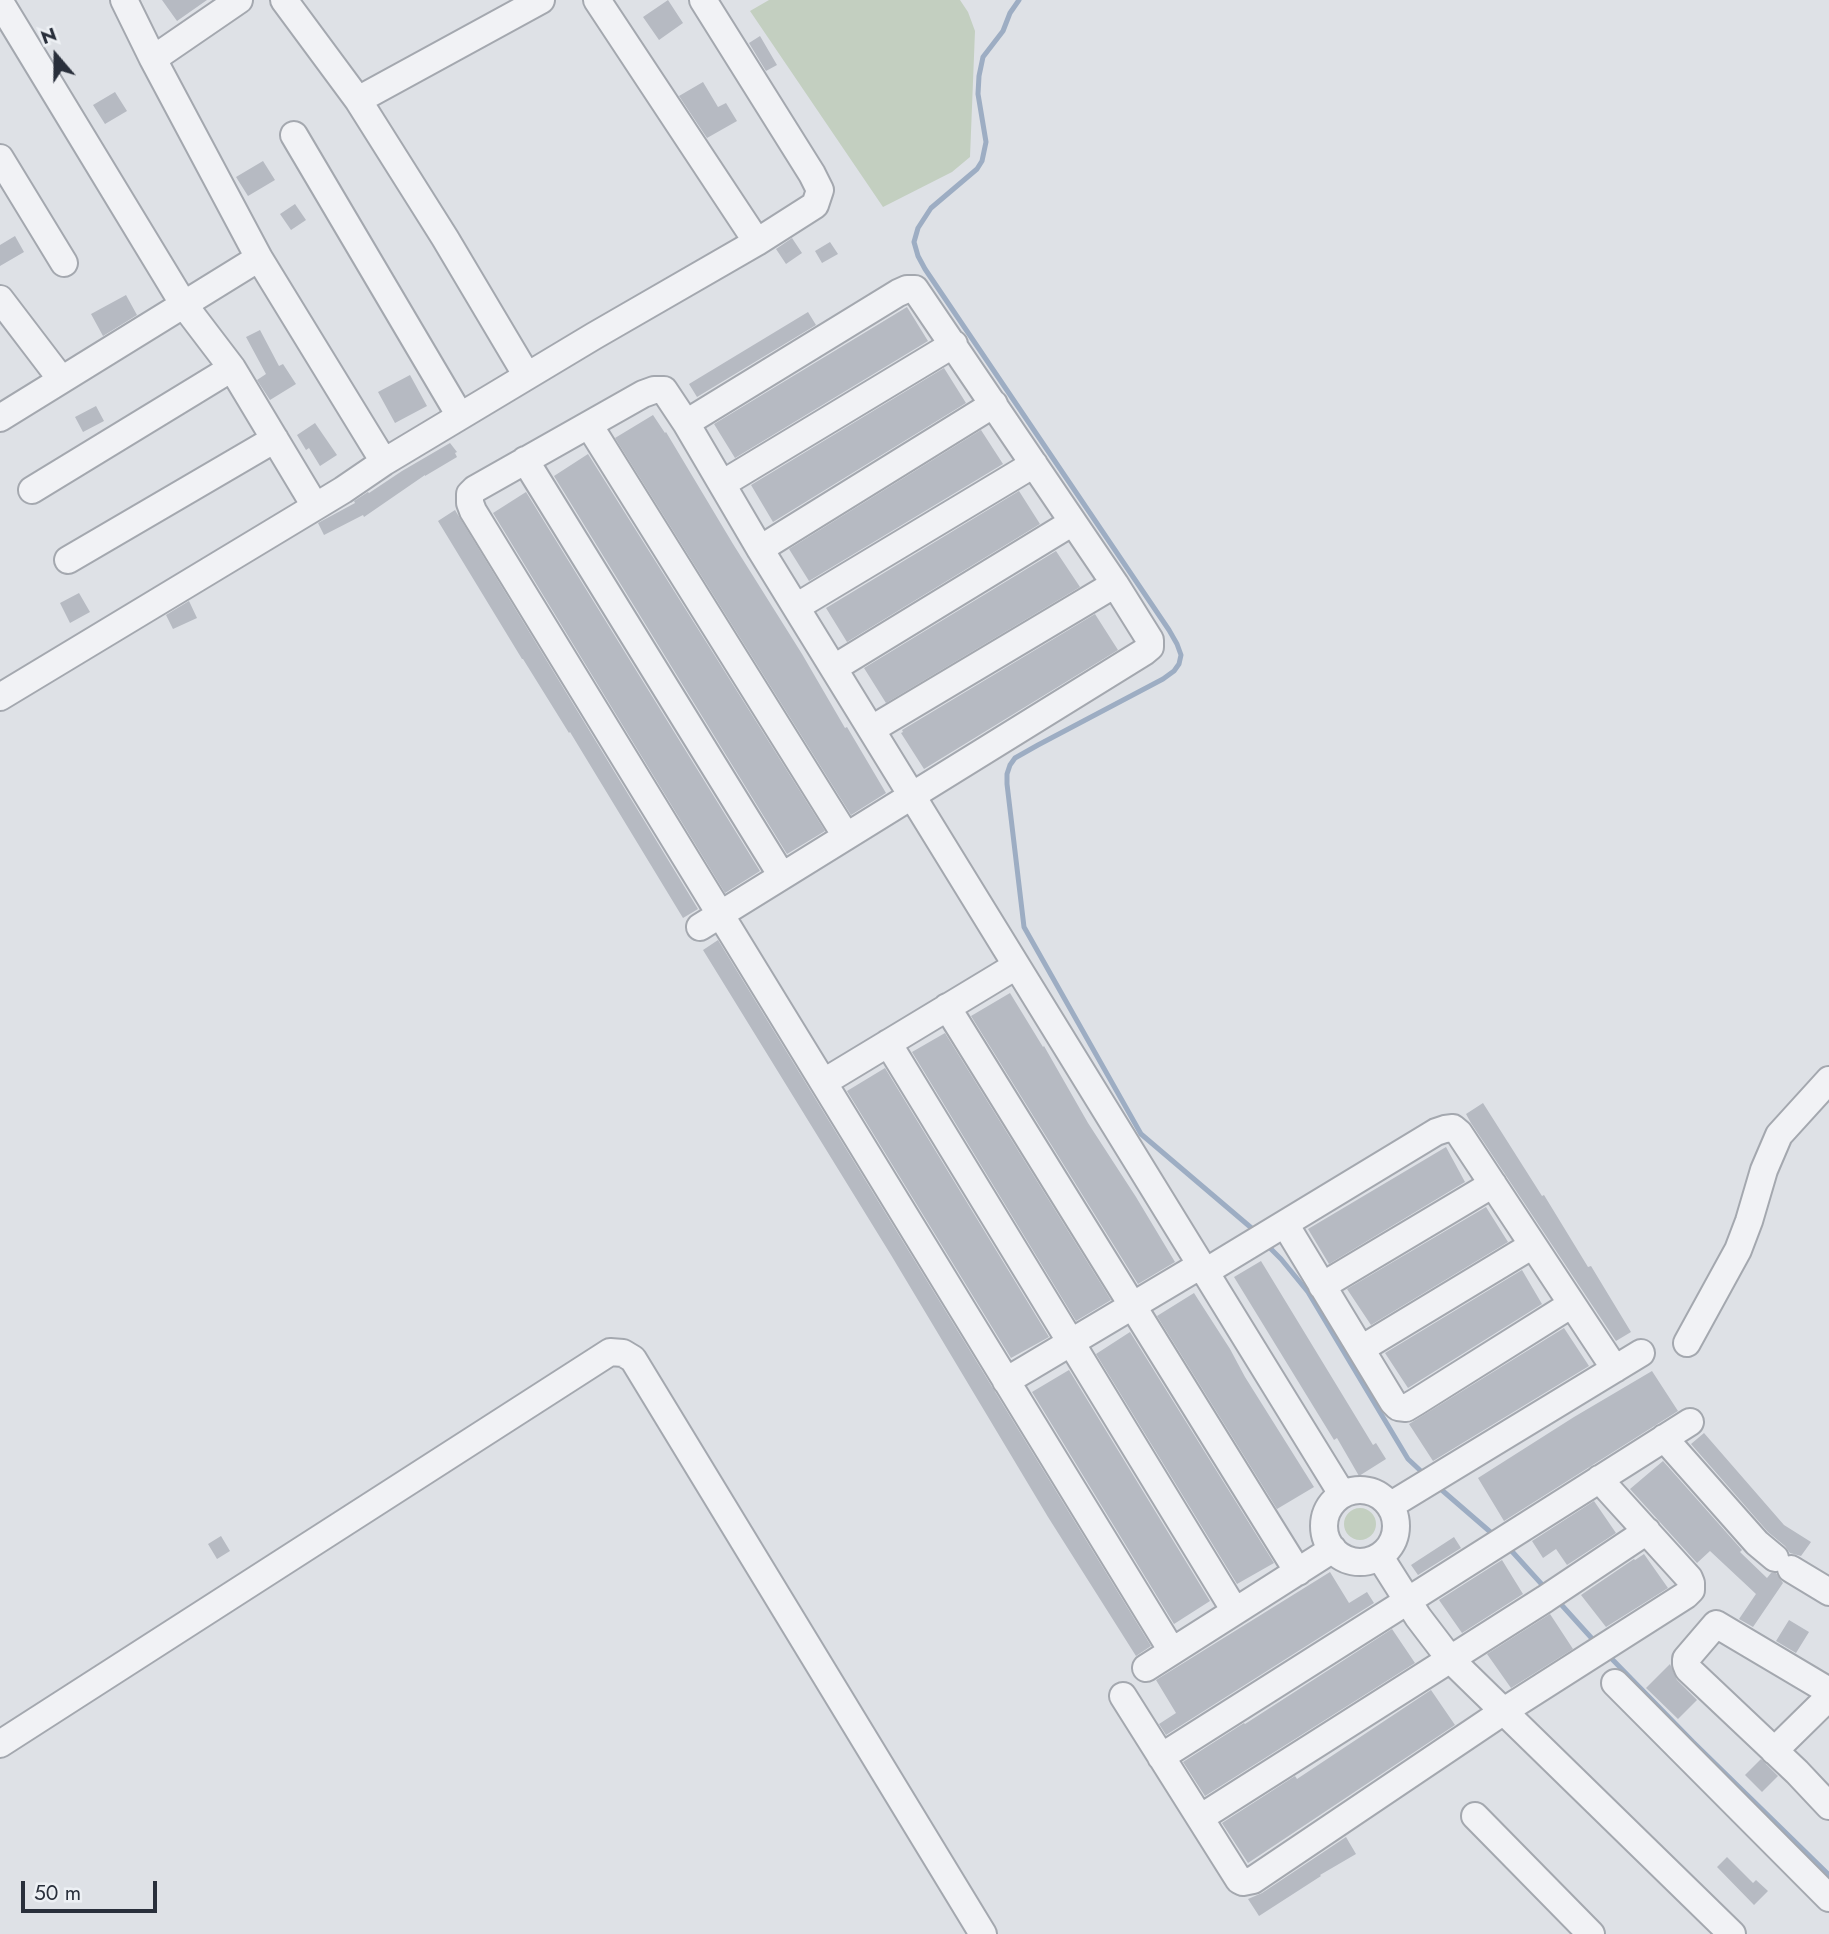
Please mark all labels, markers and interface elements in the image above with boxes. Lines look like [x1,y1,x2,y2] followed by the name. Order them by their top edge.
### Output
[21,21,91,91] north arrow
[37,21,60,51] text: N
[24,1868,161,1912] scale bar
[34,1878,81,1908] text: 50 m

